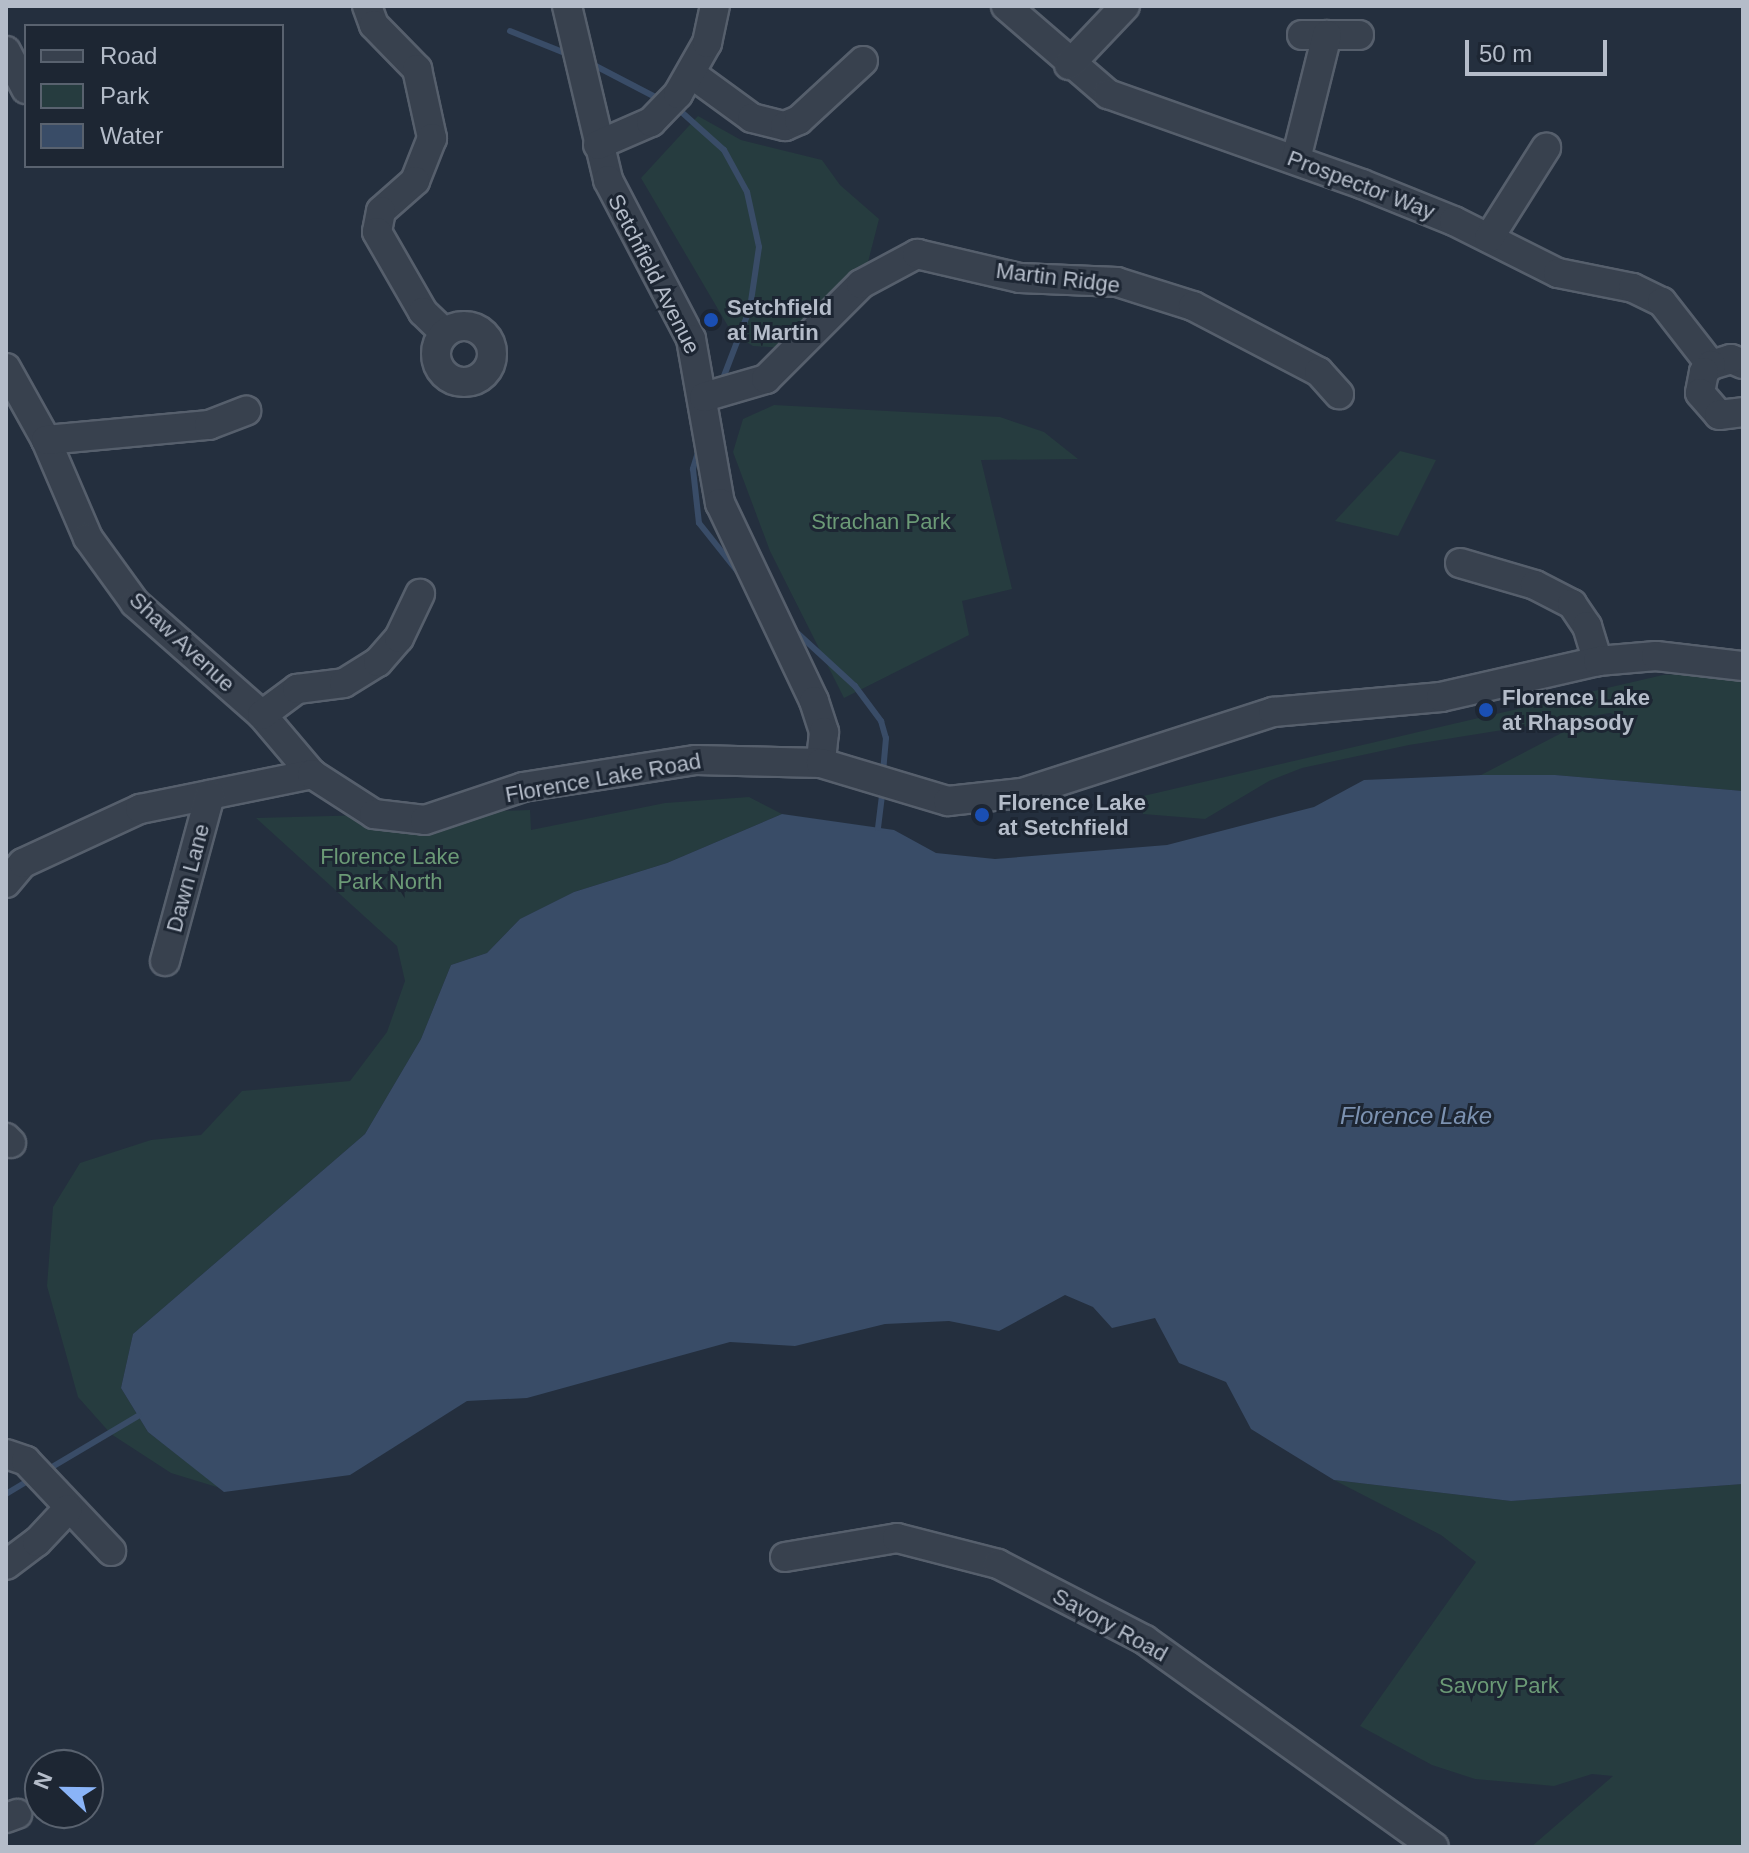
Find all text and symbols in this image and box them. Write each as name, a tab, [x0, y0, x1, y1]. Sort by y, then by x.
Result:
legend	[24, 24, 284, 168]
scale bar	[1469, 24, 1611, 74]
text: 50 m	[1479, 40, 1532, 67]
text: Road	[100, 42, 157, 69]
text: Park	[100, 82, 149, 109]
text: Water	[100, 122, 163, 149]
street label: Prospector Way	[1284, 145, 1438, 225]
street label: Setchfield Avenue	[602, 189, 706, 359]
street label: Martin Ridge	[994, 257, 1122, 299]
place label: Setchfield at Martin	[727, 294, 832, 346]
marker: Setchfield at Martin	[702, 311, 720, 329]
park label: Strachan Park	[811, 509, 951, 535]
street label: Shaw Avenue	[123, 586, 241, 698]
place label: Florence Lake at Rhapsody	[1502, 684, 1650, 736]
marker: Florence Lake at Rhapsody	[1477, 701, 1495, 719]
street label: Florence Lake Road	[503, 748, 703, 808]
place label: Florence Lake at Setchfield	[998, 789, 1146, 840]
marker: Florence Lake at Setchfield	[973, 806, 991, 824]
street label: Dawn Lane	[161, 821, 215, 935]
park label: Florence Lake Park North	[320, 843, 460, 894]
water label: Florence Lake	[1340, 1102, 1492, 1130]
street label: Savory Road	[1048, 1583, 1172, 1667]
park label: Savory Park	[1439, 1673, 1559, 1699]
north arrow	[24, 1749, 104, 1829]
text: N	[29, 1769, 58, 1793]

